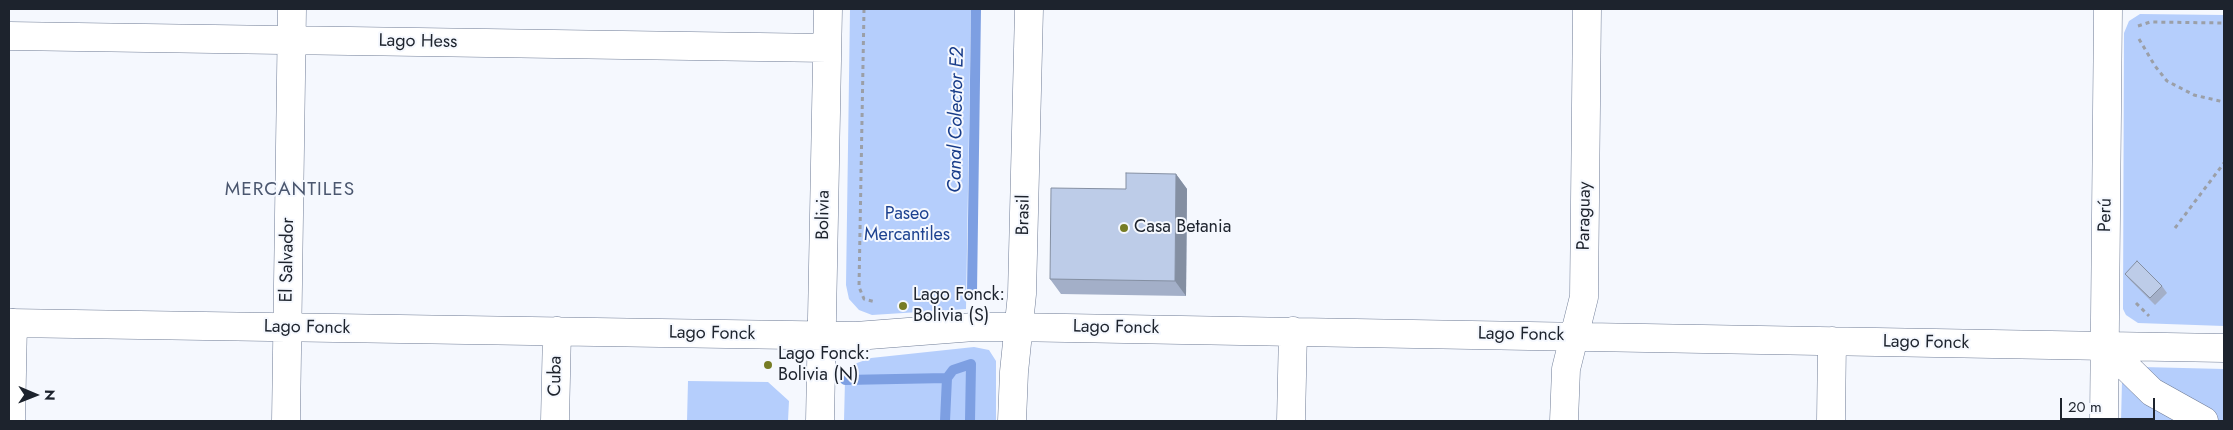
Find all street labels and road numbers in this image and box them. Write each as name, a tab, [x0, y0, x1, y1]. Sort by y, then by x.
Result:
street label: Lago Hess	[378, 31, 458, 53]
street label: Paraguay	[1574, 181, 1596, 251]
street label: Bolivia	[813, 190, 835, 240]
street label: Brasil	[1013, 194, 1035, 236]
street label: Perú	[2095, 198, 2117, 232]
street label: El Salvador	[276, 217, 300, 303]
street label: Lago Fonck	[264, 316, 350, 340]
street label: Lago Fonck	[1073, 316, 1159, 340]
street label: Lago Fonck	[669, 322, 755, 346]
street label: Lago Fonck	[1478, 323, 1564, 347]
street label: Lago Fonck	[1883, 331, 1969, 355]
street label: Cuba	[545, 355, 567, 397]

